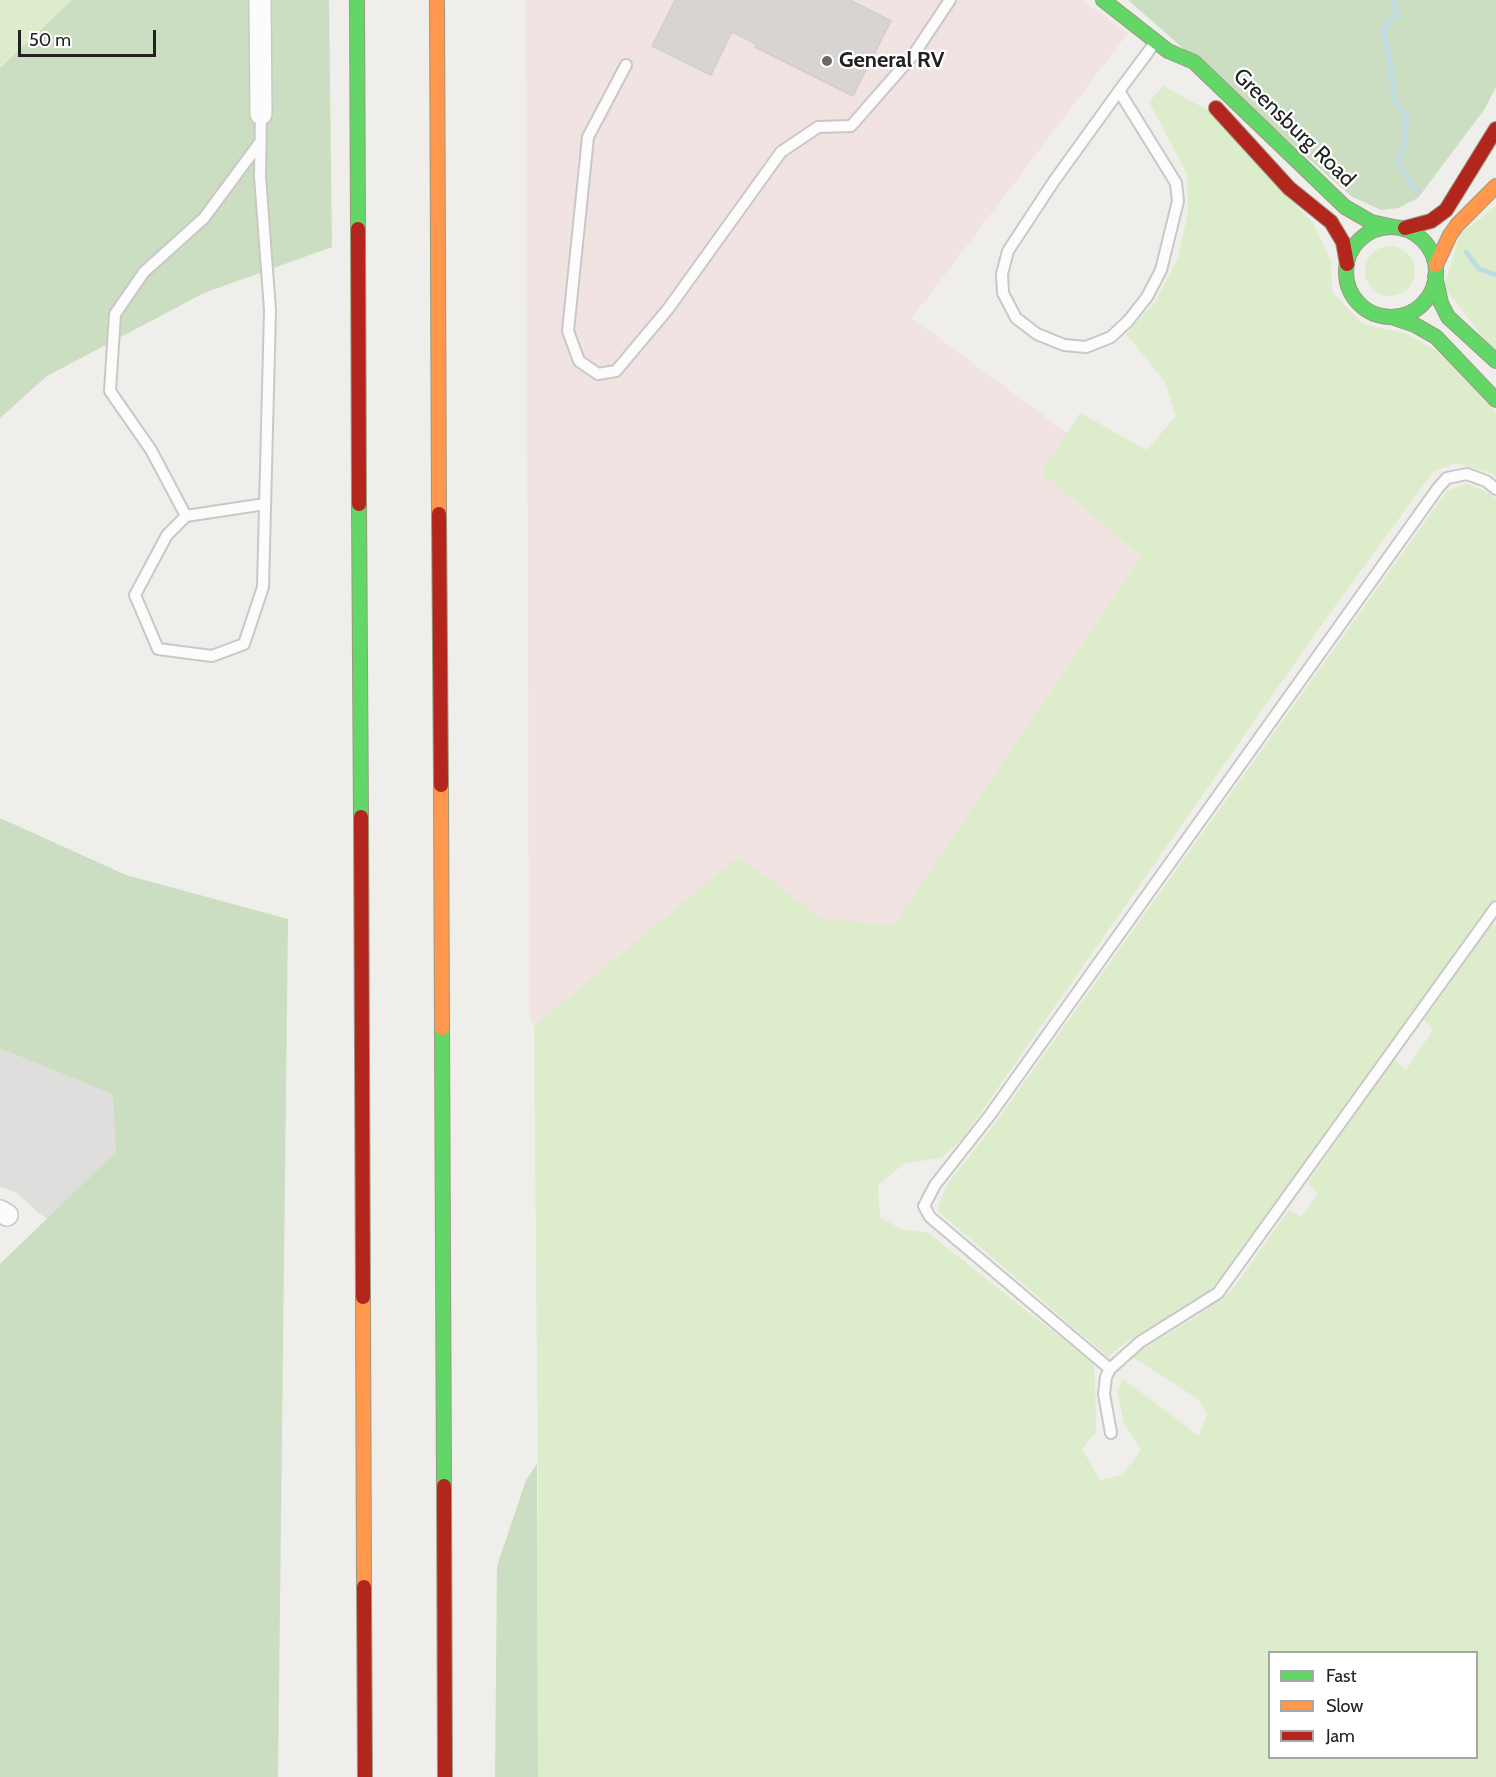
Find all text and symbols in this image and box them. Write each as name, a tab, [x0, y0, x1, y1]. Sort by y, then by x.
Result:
scale bar	[21, 18, 159, 56]
text: 50 m	[29, 29, 71, 51]
place label: General RV	[839, 48, 944, 74]
marker: General RV	[820, 54, 834, 68]
street label: Greensburg Road	[1227, 63, 1361, 193]
legend	[1268, 1651, 1478, 1759]
text: Fast	[1326, 1665, 1357, 1687]
text: Slow	[1326, 1695, 1363, 1717]
text: Jam	[1326, 1725, 1355, 1747]

